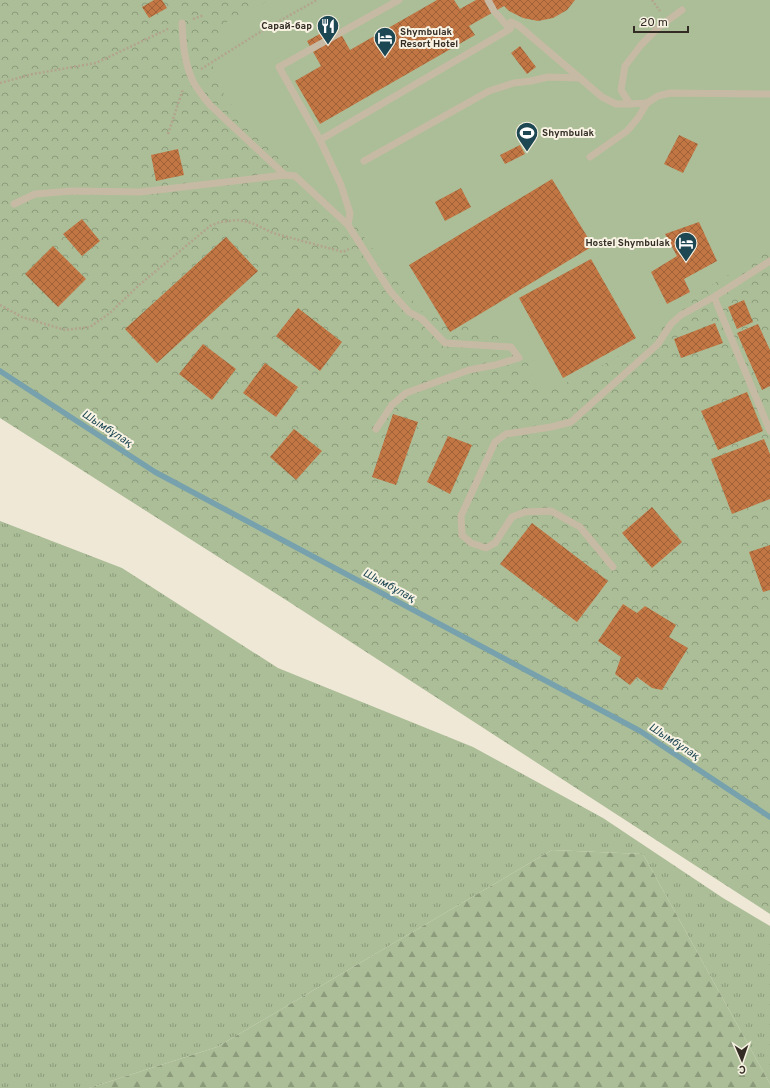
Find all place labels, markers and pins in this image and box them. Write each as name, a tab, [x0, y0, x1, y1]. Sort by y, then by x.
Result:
restaurant icon: Сарай-бар	[315, 13, 341, 46]
place label: Сарай-бар	[261, 20, 312, 33]
hotel icon: Shymbulak Resort Hotel	[372, 25, 398, 58]
place label: Shymbulak Resort Hotel	[400, 26, 458, 51]
sports icon: Shymbulak	[514, 120, 540, 153]
place label: Shymbulak	[542, 127, 595, 140]
hotel icon: Hostel Shymbulak	[673, 230, 699, 263]
place label: Hostel Shymbulak	[585, 237, 670, 250]

